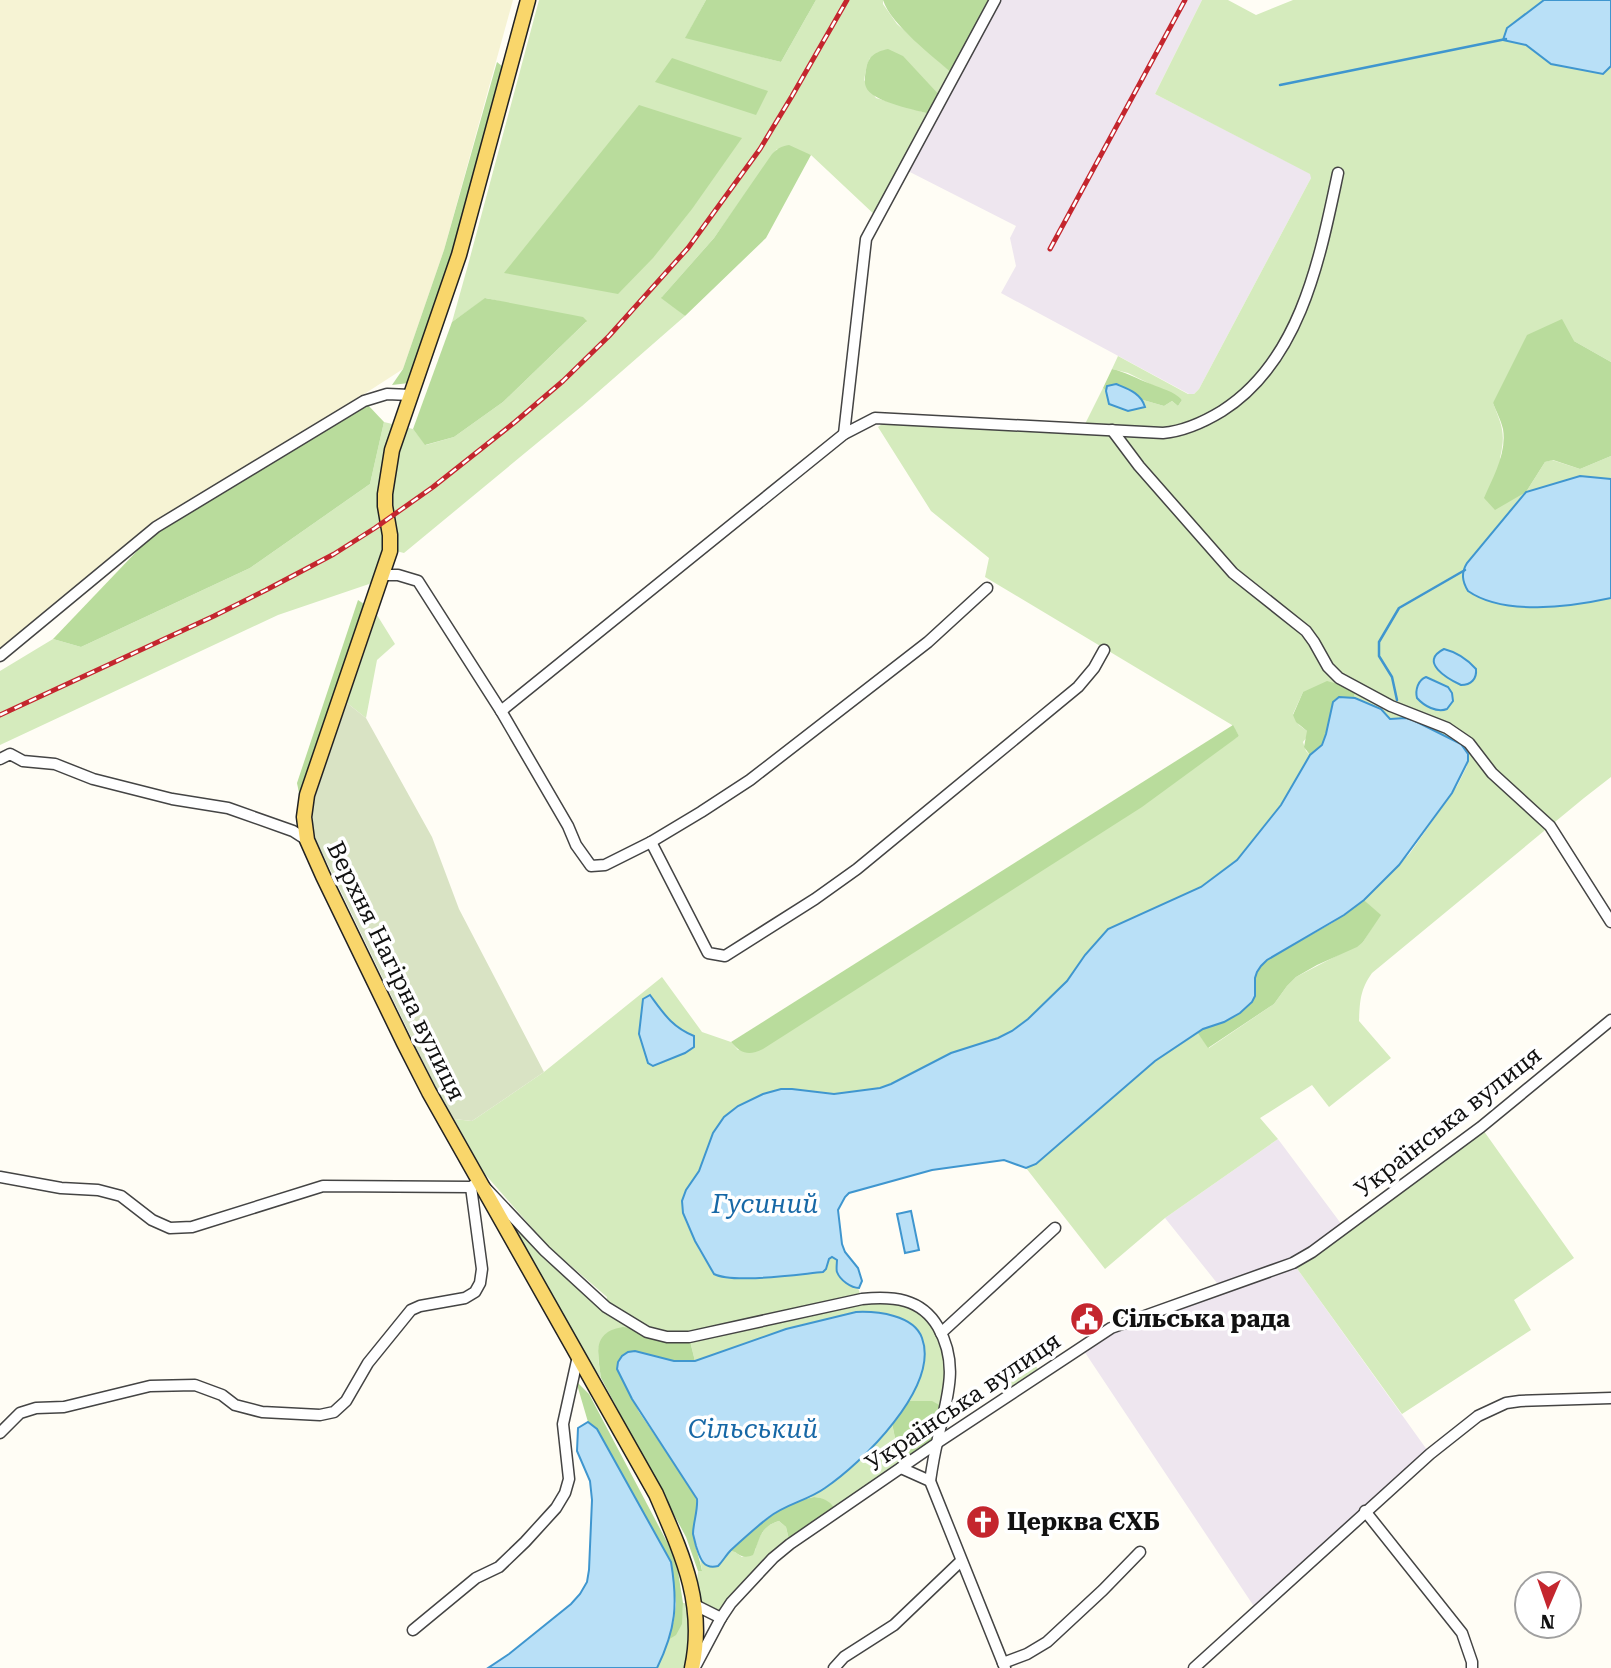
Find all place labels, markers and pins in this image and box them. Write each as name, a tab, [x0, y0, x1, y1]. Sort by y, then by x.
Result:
public building icon: Сільська рада	[1068, 1300, 1106, 1338]
place label: Сільська рада	[1112, 1305, 1290, 1333]
church icon: Церква ЄХБ	[964, 1503, 1002, 1541]
place label: Церква ЄХБ	[1007, 1508, 1160, 1536]

